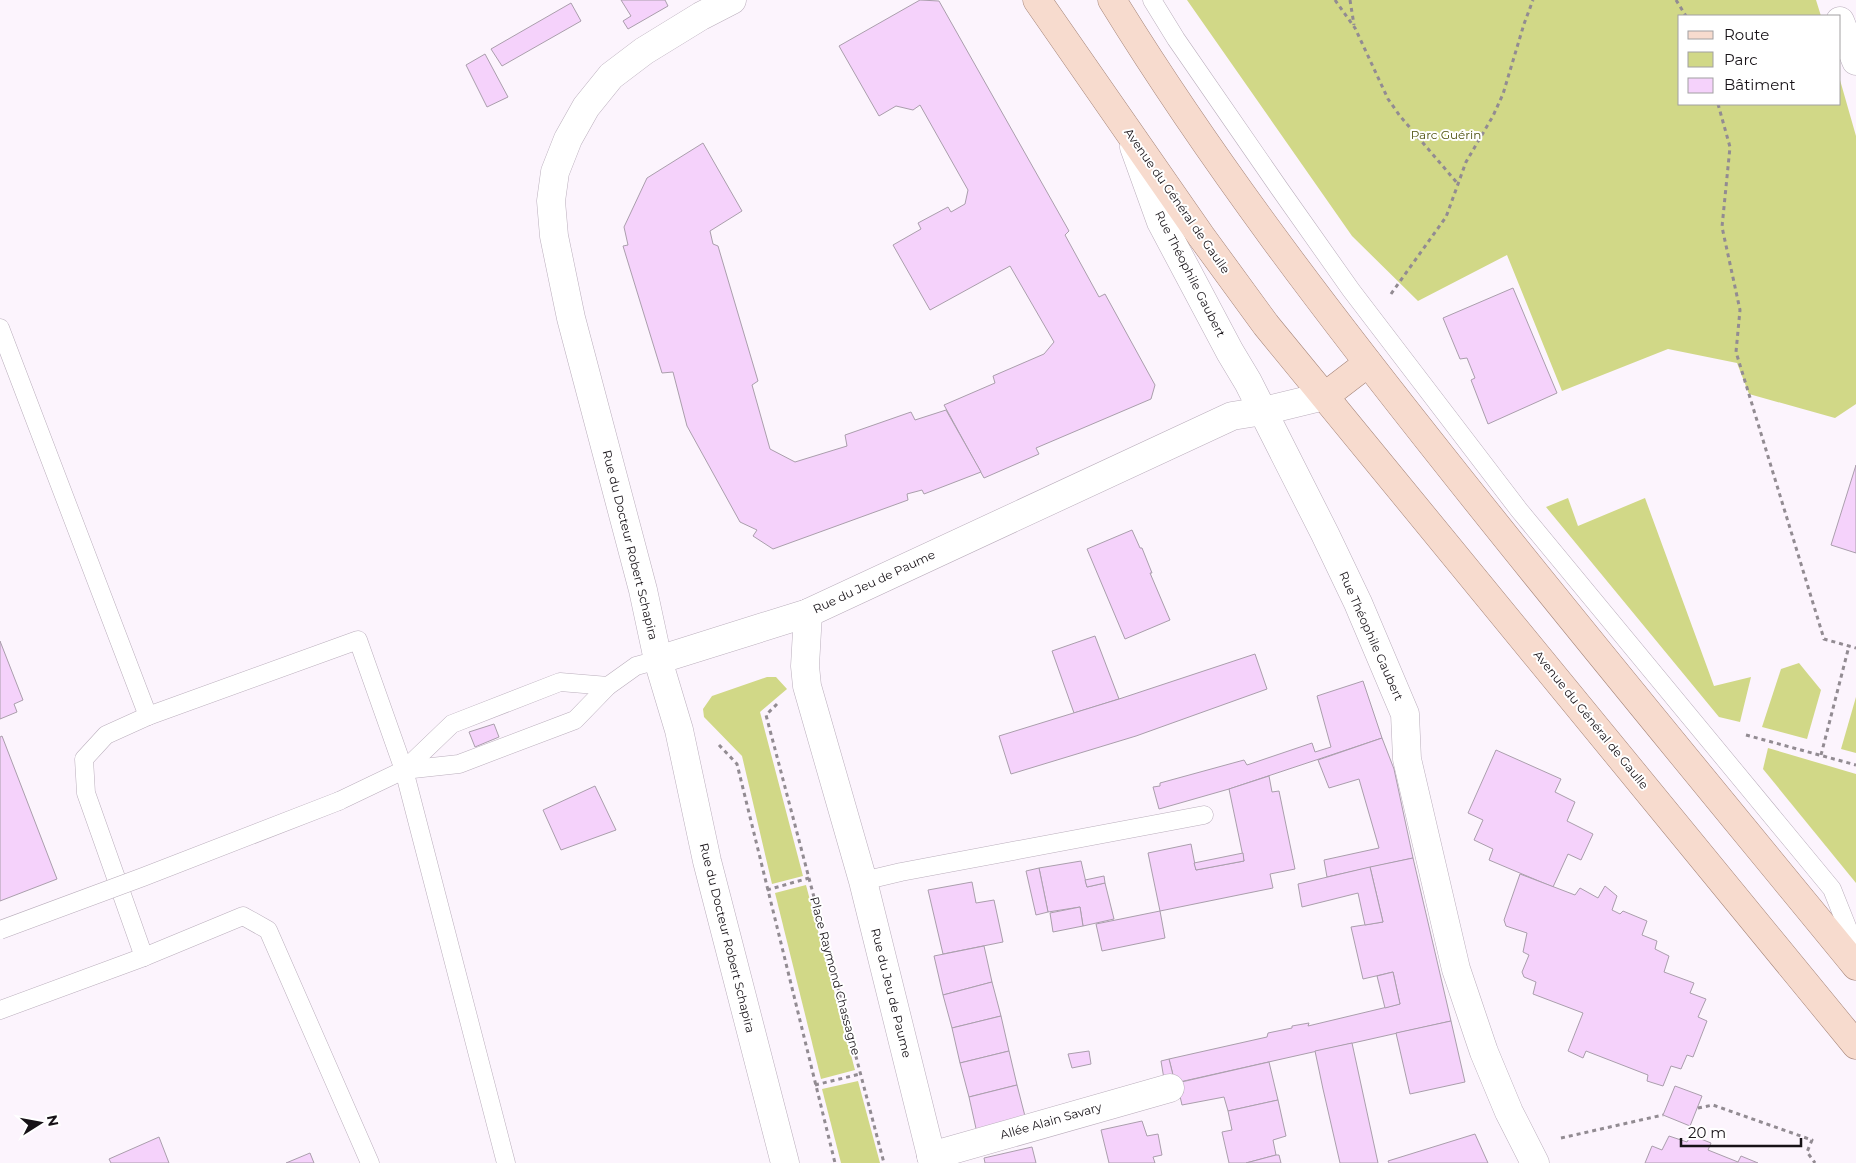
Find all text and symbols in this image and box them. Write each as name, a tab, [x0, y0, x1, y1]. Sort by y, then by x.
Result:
legend	[1678, 15, 1841, 105]
text: Route	[1724, 25, 1769, 44]
text: Parc	[1724, 50, 1758, 69]
text: Bâtiment	[1724, 75, 1796, 94]
street label: Avenue du Général de Gaulle	[1121, 125, 1233, 276]
park label: Parc Guérin	[1411, 127, 1481, 142]
street label: Rue Théophile Gaubert	[1152, 208, 1229, 340]
street label: Rue du Docteur Robert Schapira	[600, 448, 661, 641]
street label: Rue du Jeu de Paume	[810, 547, 937, 616]
street label: Rue Théophile Gaubert	[1336, 569, 1407, 703]
street label: Avenue du Général de Gaulle	[1531, 647, 1652, 792]
street label: Rue du Docteur Robert Schapira	[697, 841, 758, 1034]
street label: Place Raymond Chassagne	[807, 895, 864, 1057]
street label: Rue du Jeu de Paume	[868, 927, 915, 1059]
north arrow	[15, 1098, 65, 1148]
street label: Allée Alain Savary	[998, 1099, 1104, 1142]
text: N	[43, 1113, 63, 1128]
scale bar	[1681, 1116, 1801, 1148]
text: 20 m	[1688, 1123, 1726, 1142]

